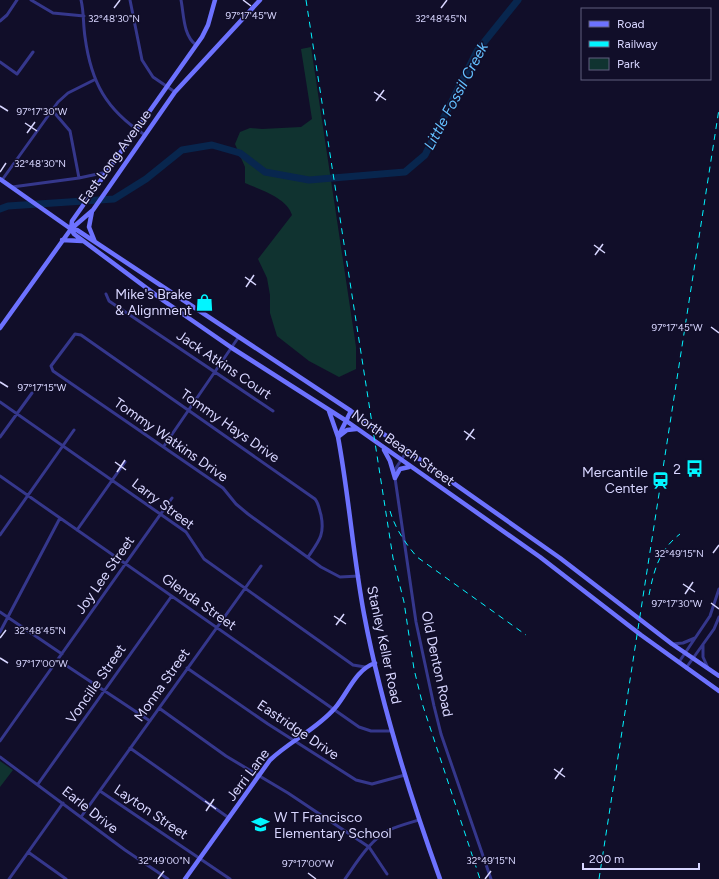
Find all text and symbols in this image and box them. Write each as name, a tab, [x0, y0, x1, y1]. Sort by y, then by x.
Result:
legend	[581, 8, 711, 80]
text: 97°17'45"W	[226, 9, 277, 22]
text: 32°48'30"N	[88, 12, 140, 25]
text: 32°48'45"N	[415, 12, 467, 25]
text: Road	[617, 17, 645, 31]
text: Railway	[617, 37, 658, 51]
water label: Little Fossil Creek	[420, 39, 492, 153]
text: Park	[617, 57, 640, 71]
text: 97°17'30"W	[17, 105, 68, 118]
street label: East Long Avenue	[75, 106, 155, 208]
text: 32°48'30"N	[14, 157, 66, 170]
place label: Mike's Brake & Alignment	[115, 286, 192, 319]
shop icon: Mike's Brake & Alignment	[195, 292, 215, 312]
text: 97°17'45"W	[652, 321, 703, 334]
street label: Jack Atkins Court	[173, 327, 275, 403]
text: 97°17'15"W	[18, 381, 67, 394]
street label: Tommy Hays Drive	[177, 386, 283, 467]
street label: Tommy Watkins Drive	[111, 394, 231, 486]
street label: North Beach Street	[348, 406, 458, 490]
bus stop icon: 2	[684, 459, 704, 479]
place label: 2	[673, 461, 681, 478]
place label: Mercantile Center	[582, 464, 648, 497]
station icon: Mercantile Center	[651, 470, 671, 490]
street label: Larry Street	[128, 475, 198, 533]
street label: Joy Lee Street	[72, 533, 138, 617]
text: 32°49'15"N	[654, 547, 704, 560]
street label: Glenda Street	[158, 570, 240, 634]
street label: Stanley Keller Road	[363, 584, 405, 706]
text: 97°17'30"W	[652, 597, 703, 610]
street label: Old Denton Road	[418, 610, 456, 718]
text: 32°48'45"N	[14, 624, 66, 637]
street label: Voncille Street	[63, 641, 129, 727]
street label: Monna Street	[131, 645, 193, 725]
text: 97°17'00"W	[16, 657, 68, 670]
street label: Eastridge Drive	[254, 696, 342, 764]
street label: Jerri Lane	[223, 745, 273, 804]
street label: Layton Street	[111, 781, 191, 843]
street label: Earle Drive	[58, 783, 122, 837]
place label: W T Francisco Elementary School	[274, 809, 392, 842]
school or university icon: W T Francisco Elementary School	[251, 815, 271, 835]
scale bar	[583, 845, 699, 871]
text: 200 m	[589, 852, 624, 866]
text: 32°49'00"N	[138, 854, 190, 867]
text: 32°49'15"N	[466, 854, 516, 867]
text: 97°17'00"W	[282, 857, 334, 870]

